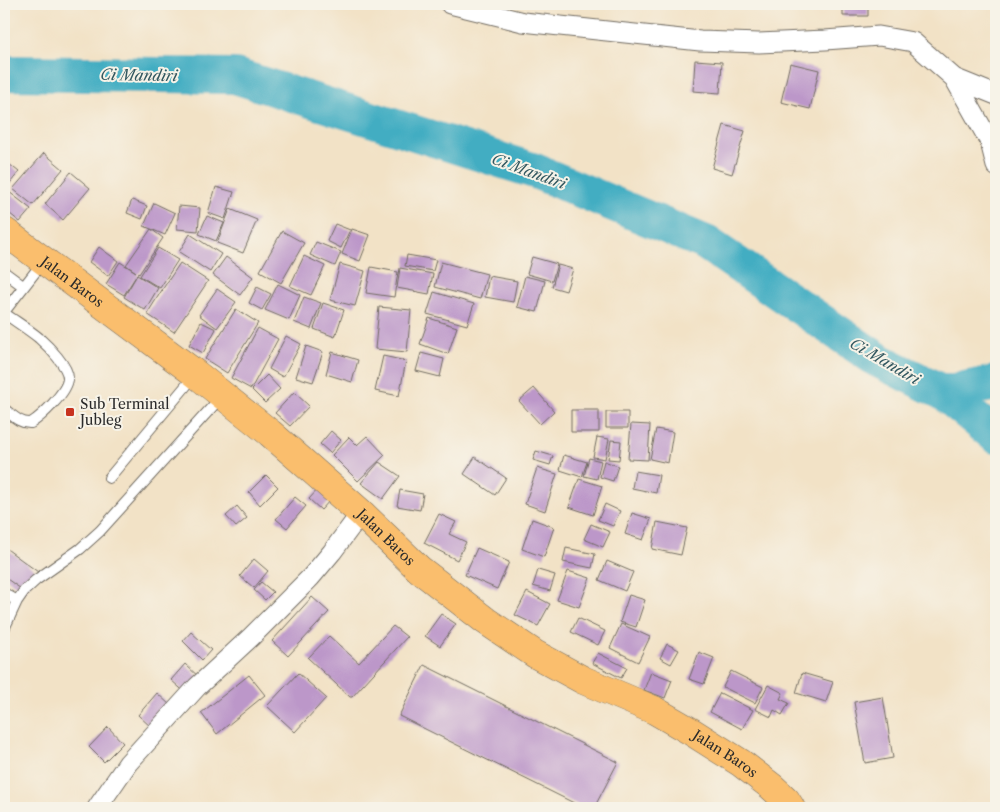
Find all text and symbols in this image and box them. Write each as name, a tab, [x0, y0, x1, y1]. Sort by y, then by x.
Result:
water label: Ci Mandiri	[100, 65, 179, 85]
water label: Ci Mandiri	[489, 149, 570, 194]
street label: Jalan Baros	[36, 251, 107, 311]
water label: Ci Mandiri	[847, 333, 924, 389]
place label: Sub Terminal Jubleg	[78, 395, 169, 429]
marker: Sub Terminal Jubleg	[64, 406, 76, 418]
street label: Jalan Baros	[352, 504, 419, 569]
street label: Jalan Baros	[688, 725, 761, 782]

